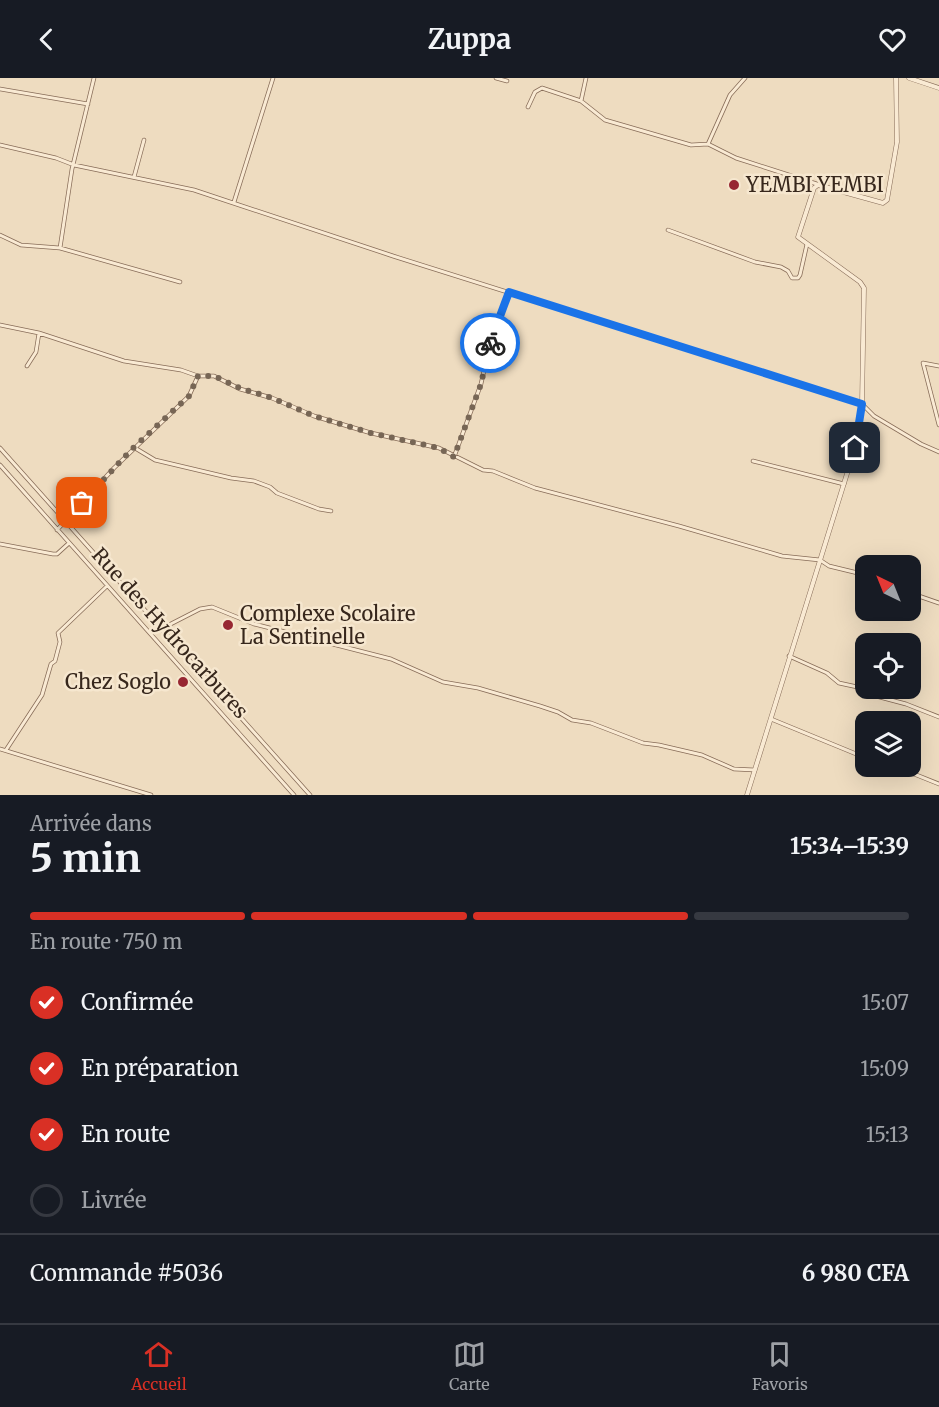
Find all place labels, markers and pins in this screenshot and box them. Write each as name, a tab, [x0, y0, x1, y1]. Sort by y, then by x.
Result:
place label: YEMBI YEMBI	[745, 172, 884, 197]
marker: YEMBI YEMBI	[727, 178, 741, 192]
pin	[829, 422, 880, 473]
pin	[56, 477, 107, 528]
place label: Complexe Scolaire La Sentinelle	[240, 601, 415, 649]
marker: Complexe Scolaire La Sentinelle	[221, 618, 235, 632]
place label: Chez Soglo	[65, 669, 171, 694]
marker: Chez Soglo	[176, 675, 190, 689]

